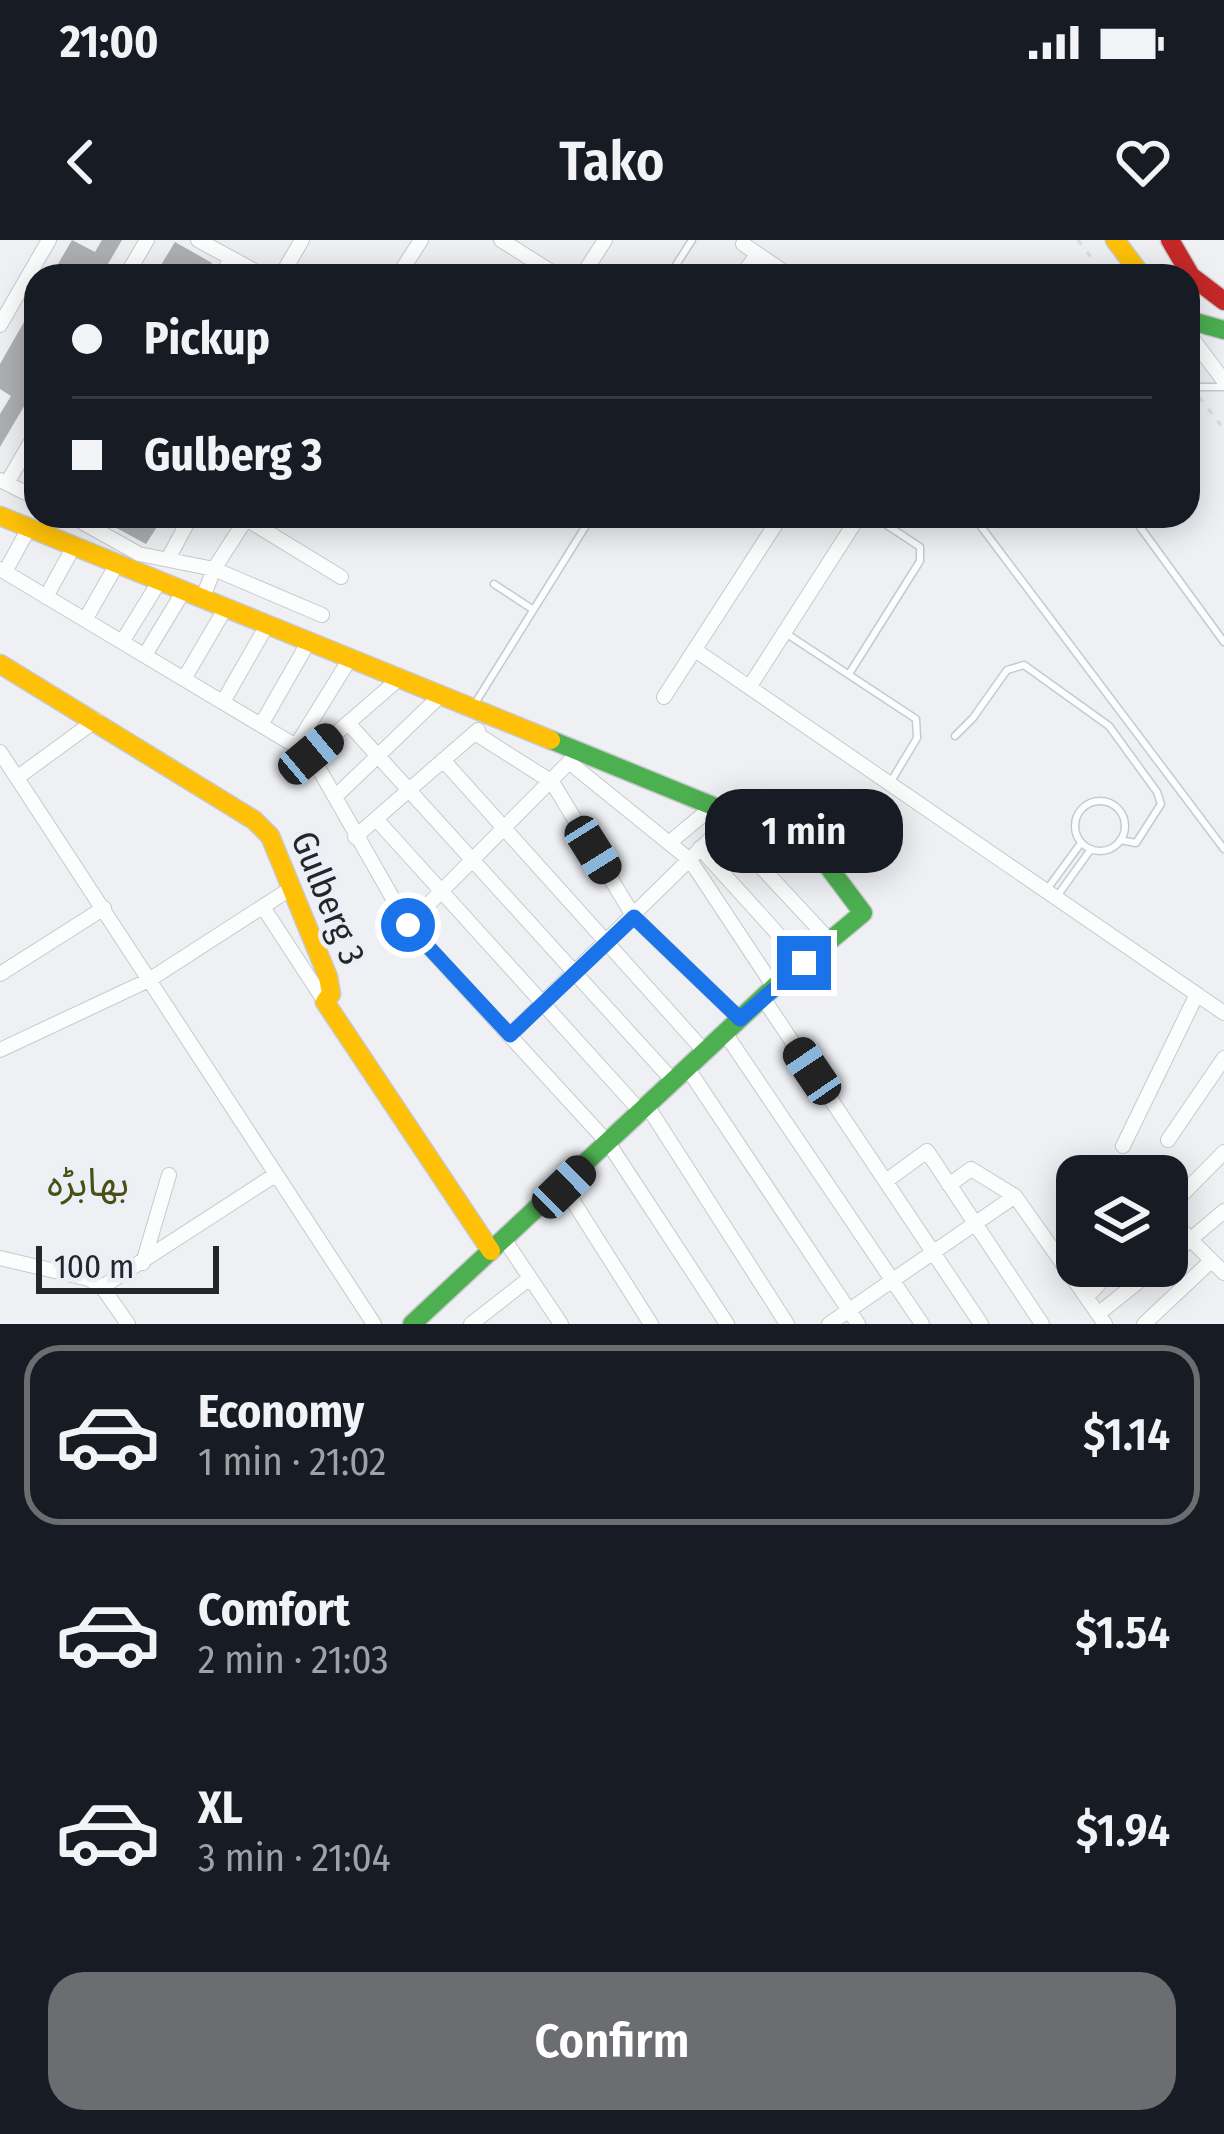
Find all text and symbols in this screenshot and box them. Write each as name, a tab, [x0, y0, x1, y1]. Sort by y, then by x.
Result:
text: 21:00	[60, 15, 159, 69]
icon: back	[48, 129, 114, 195]
icon: heart	[1110, 129, 1176, 195]
text: Tako	[559, 130, 665, 194]
text: Pickup	[144, 312, 270, 366]
text: Gulberg 3	[144, 428, 322, 482]
car	[272, 717, 350, 791]
callout: 1 min	[705, 789, 903, 873]
text: 1 min	[762, 808, 846, 854]
car	[559, 810, 627, 890]
street label: Gulberg 3	[281, 825, 375, 971]
route start	[381, 898, 435, 952]
route end	[777, 936, 831, 990]
car	[777, 1031, 847, 1111]
car	[526, 1149, 602, 1225]
map controls	[1056, 1155, 1188, 1287]
button: layers	[1056, 1155, 1188, 1287]
district label: بھابڑہ	[47, 1160, 129, 1206]
scale bar	[36, 1240, 219, 1293]
text: 100 m	[54, 1247, 134, 1287]
icon: car	[54, 1381, 162, 1489]
text: Economy	[198, 1385, 364, 1439]
text: $1.14	[1083, 1408, 1170, 1462]
text: 1 min · 21:02	[198, 1439, 386, 1485]
icon: car	[54, 1579, 162, 1687]
text: Comfort	[198, 1583, 350, 1637]
text: $1.54	[1075, 1606, 1170, 1660]
text: 2 min · 21:03	[198, 1637, 389, 1683]
icon: car	[54, 1777, 162, 1885]
text: XL	[198, 1781, 243, 1835]
text: $1.94	[1076, 1804, 1170, 1858]
text: 3 min · 21:04	[198, 1835, 391, 1881]
button: Confirm	[48, 1972, 1176, 2110]

